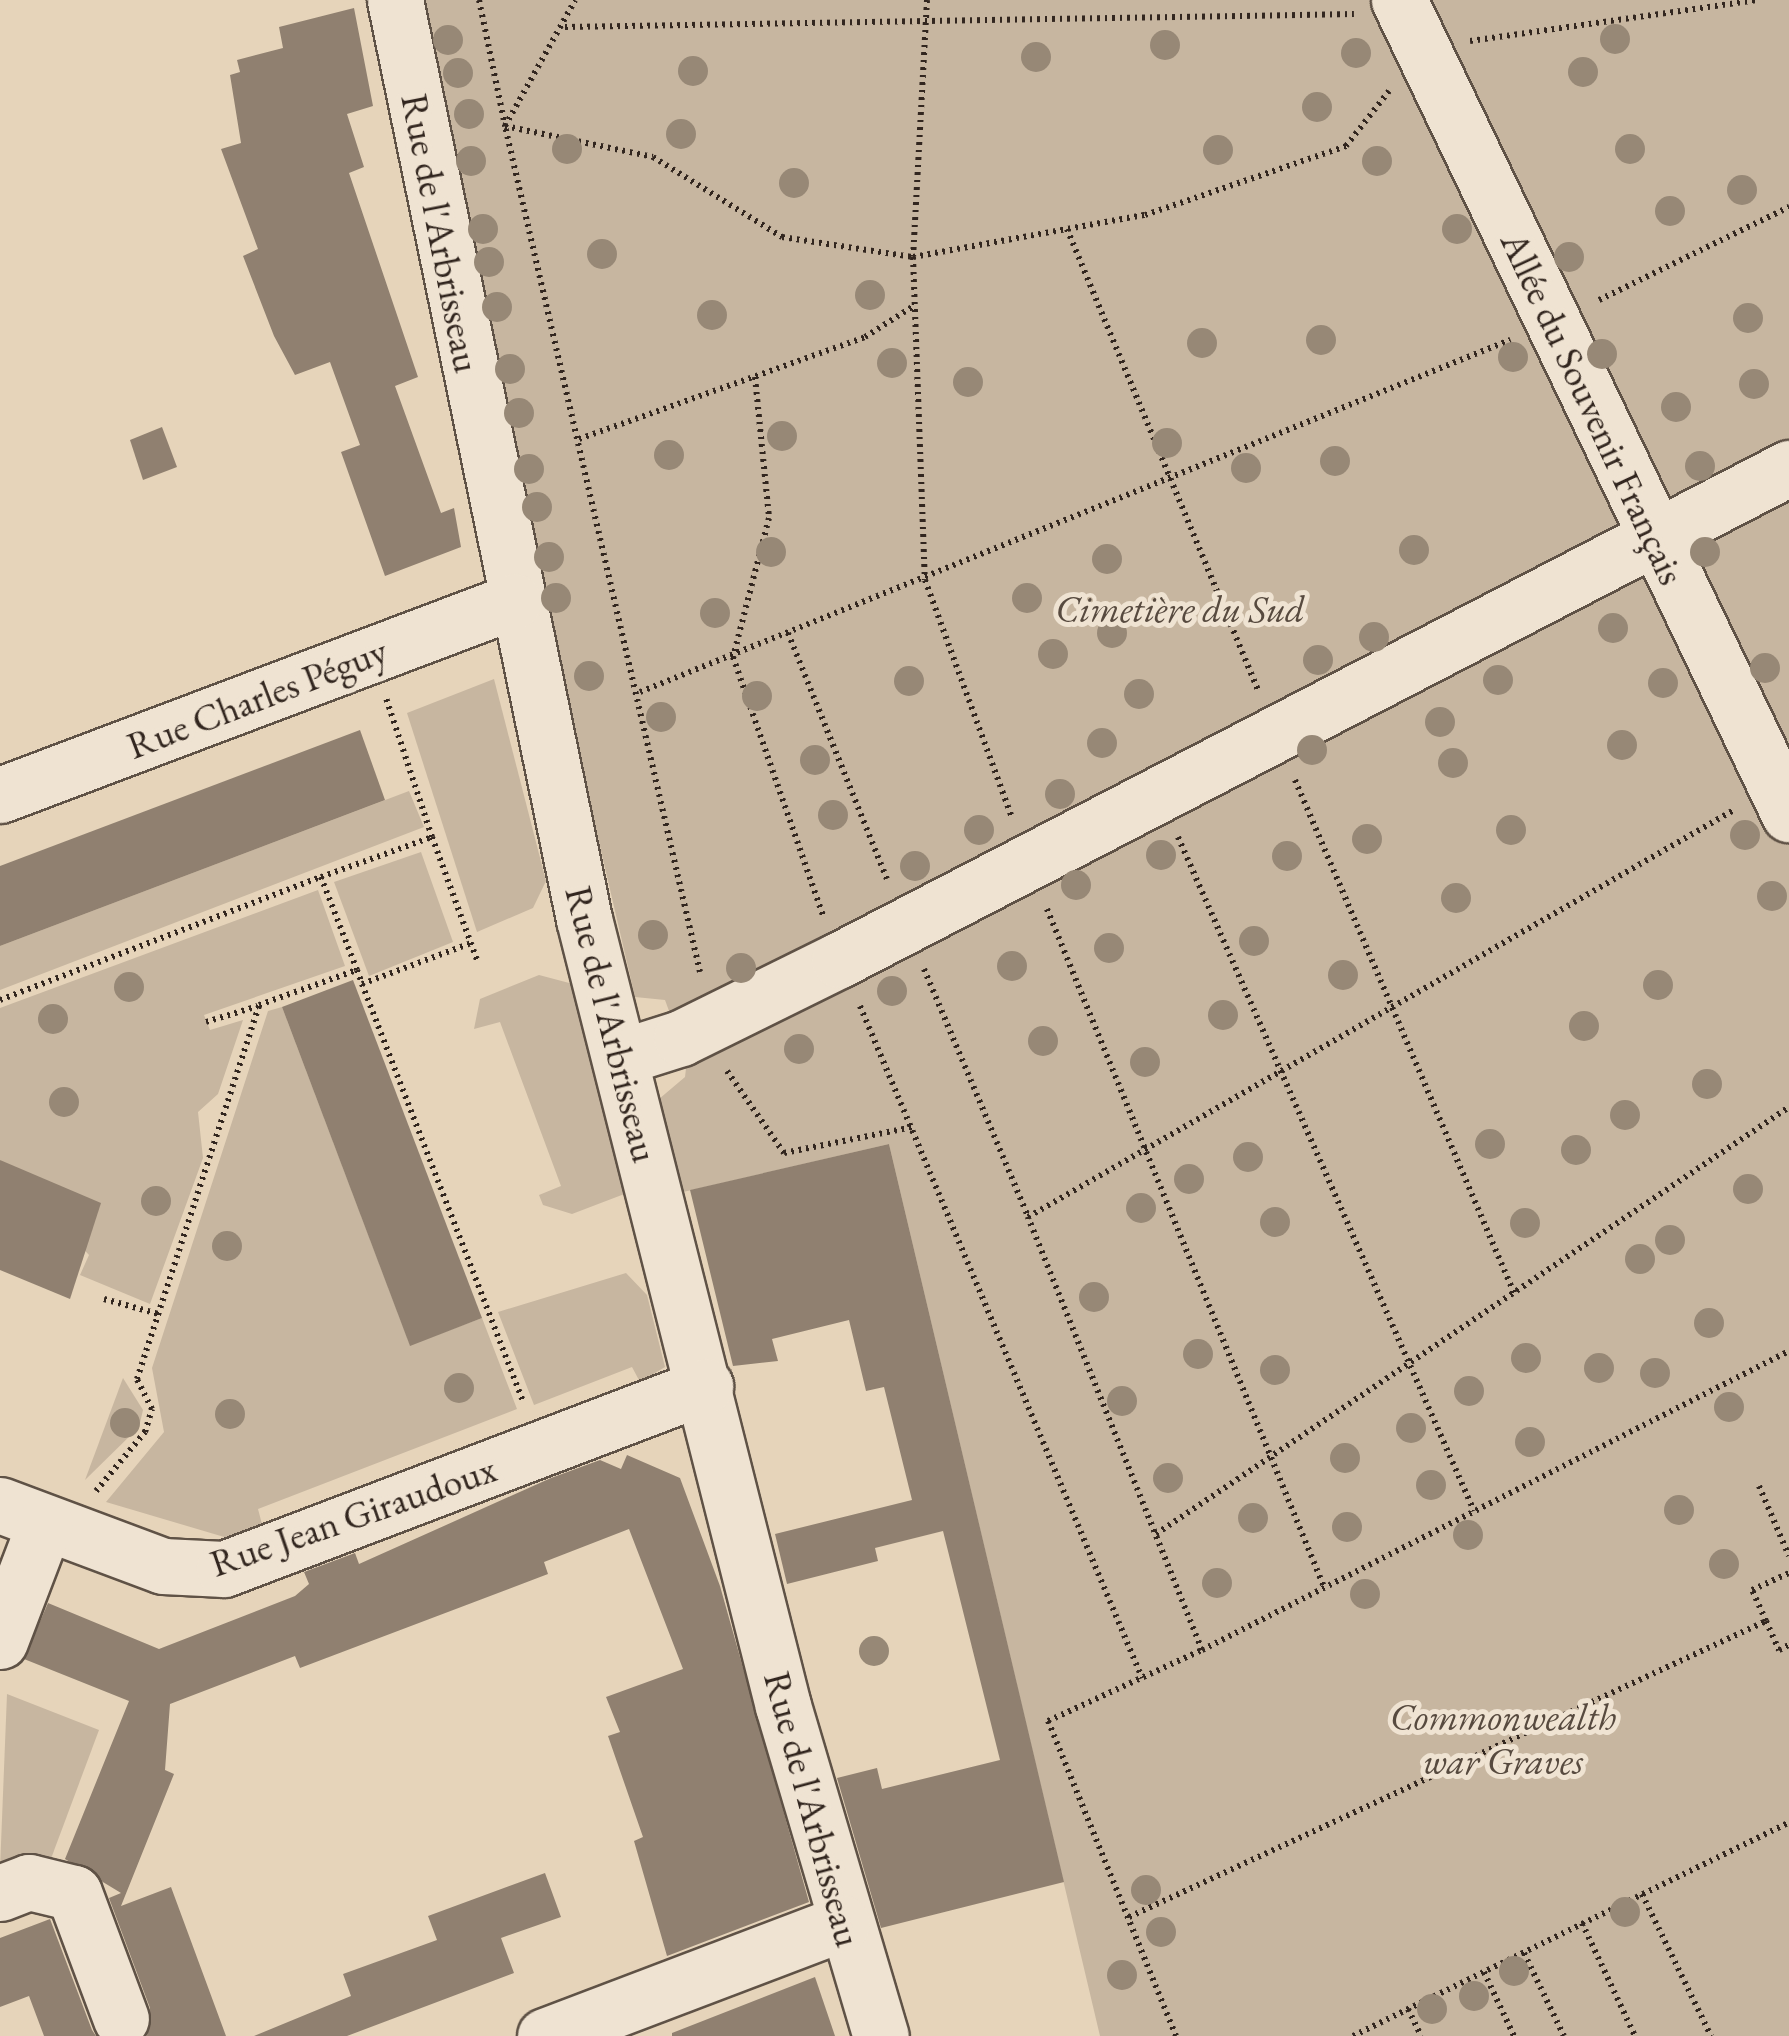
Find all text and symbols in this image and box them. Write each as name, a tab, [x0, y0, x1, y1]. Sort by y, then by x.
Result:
street label: Rue de l'Arbrisseau	[392, 90, 490, 376]
street label: Allée du Souvenir Français	[1491, 224, 1695, 592]
park label: Cimetière du Sud	[1055, 586, 1305, 632]
street label: Rue Charles Péguy	[121, 627, 393, 769]
street label: Rue de l'Arbrisseau	[556, 881, 668, 1167]
street label: Rue Jean Giraudoux	[204, 1446, 502, 1586]
street label: Rue de l'Arbrisseau	[754, 1666, 872, 1952]
park label: Commonwealth war Graves	[1390, 1694, 1616, 1784]

